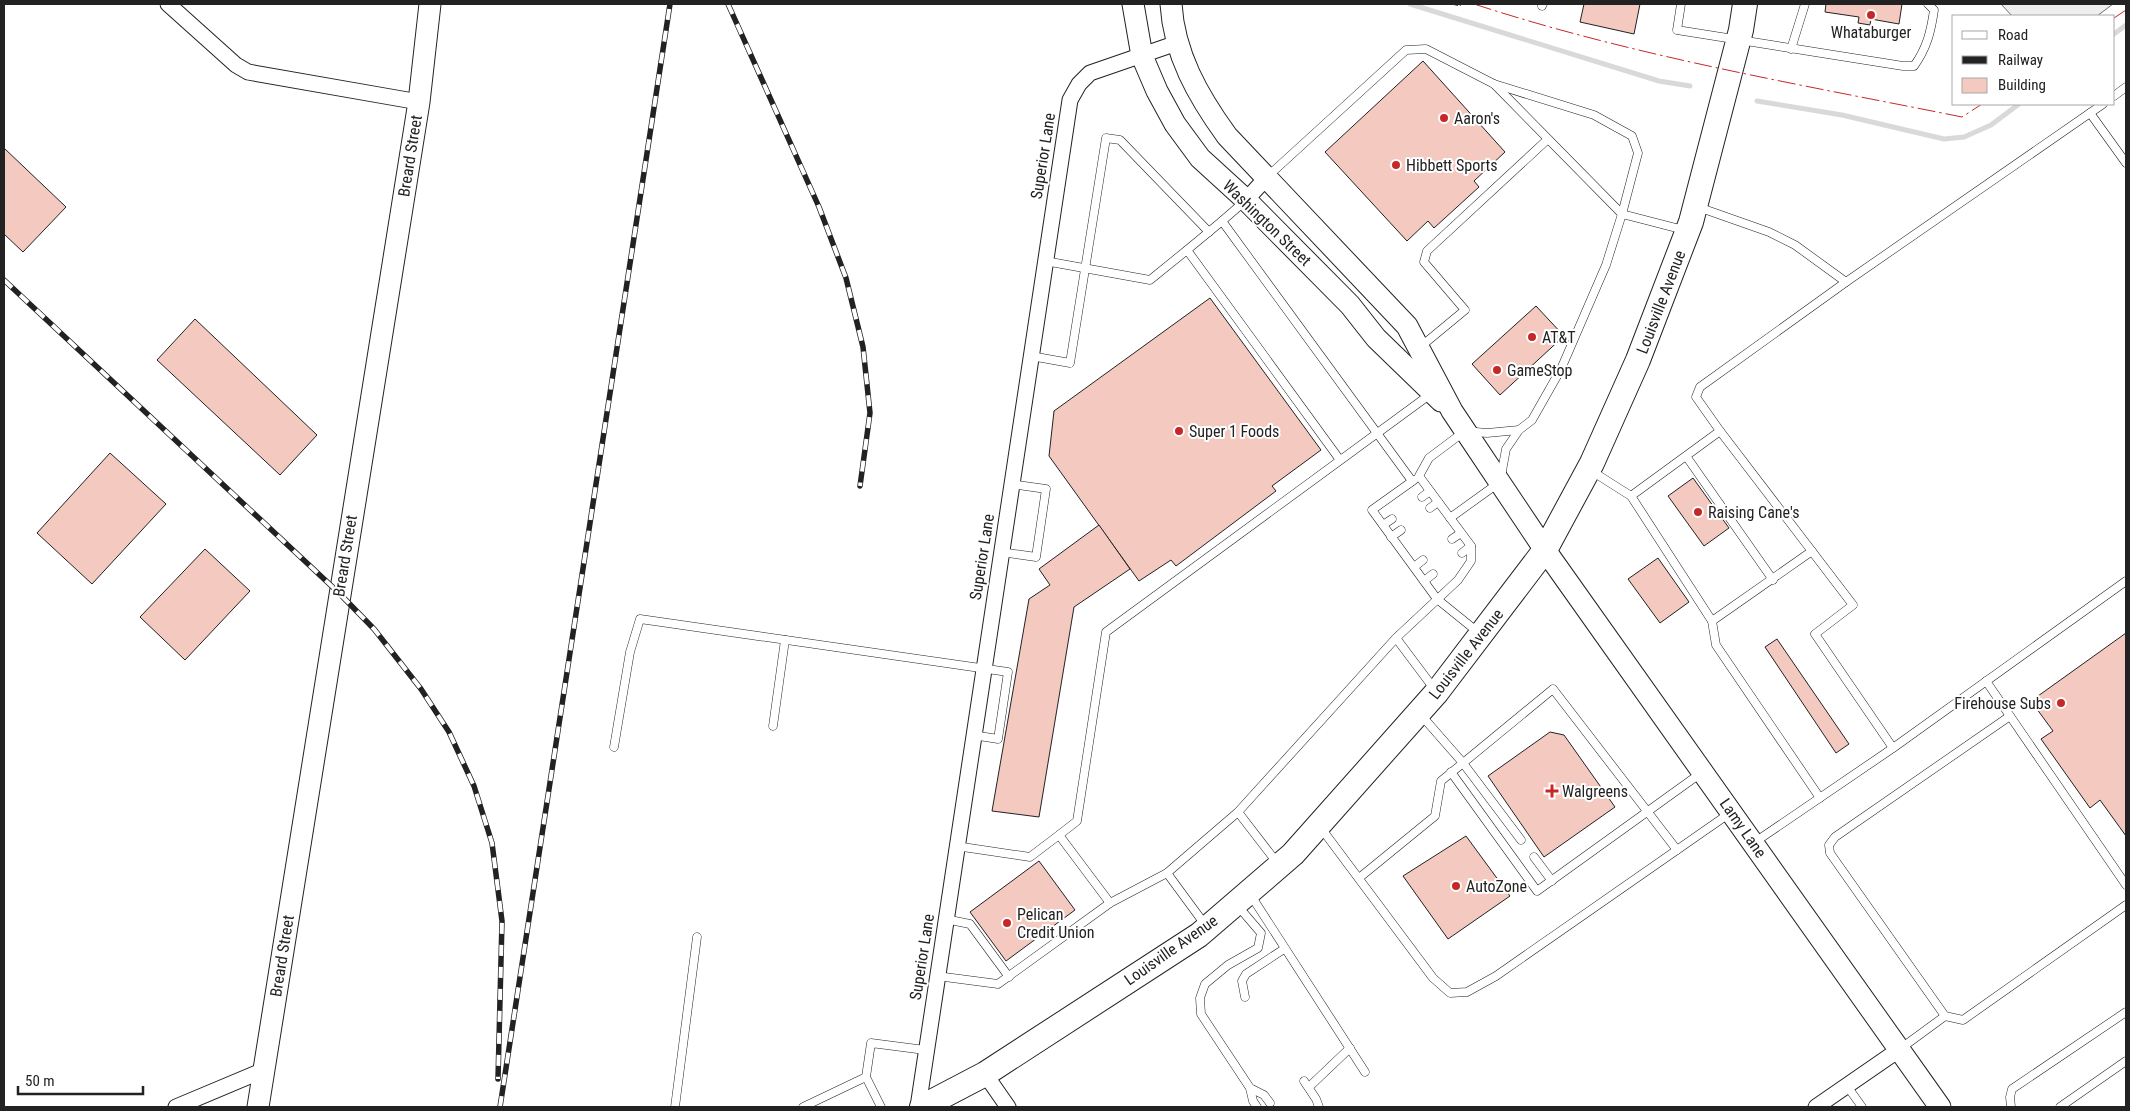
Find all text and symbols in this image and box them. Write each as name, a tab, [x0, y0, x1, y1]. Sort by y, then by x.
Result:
marker: Whataburger	[1865, 9, 1877, 21]
legend	[1952, 15, 2115, 105]
place label: Whataburger	[1831, 23, 1911, 42]
text: Road	[1998, 26, 2028, 44]
text: Railway	[1998, 51, 2043, 69]
text: Building	[1998, 76, 2046, 94]
place label: Aaron's	[1454, 109, 1500, 128]
street label: Superior Lane	[1027, 112, 1059, 200]
marker: Aaron's	[1438, 112, 1450, 124]
street label: Breard Street	[394, 114, 426, 198]
place label: Hibbett Sports	[1406, 156, 1498, 175]
marker: Hibbett Sports	[1390, 159, 1402, 171]
street label: Washington Street	[1219, 176, 1315, 270]
street label: Louisville Avenue	[1633, 248, 1689, 356]
place label: AT&T	[1542, 328, 1576, 347]
marker: AT&T	[1526, 331, 1538, 343]
place label: GameStop	[1507, 361, 1573, 380]
marker: GameStop	[1491, 364, 1503, 376]
place label: Super 1 Foods	[1189, 422, 1279, 441]
marker: Super 1 Foods	[1173, 425, 1185, 437]
place label: Raising Cane's	[1708, 503, 1799, 522]
marker: Raising Cane's	[1692, 506, 1704, 518]
street label: Superior Lane	[966, 513, 998, 601]
street label: Breard Street	[329, 514, 361, 598]
street label: Louisville Avenue	[1425, 605, 1507, 703]
place label: Firehouse Subs	[1954, 694, 2051, 713]
marker: Firehouse Subs	[2055, 697, 2067, 709]
place label: Walgreens	[1562, 782, 1628, 801]
marker: Walgreens	[1546, 785, 1558, 797]
street label: Lamy Lane	[1716, 795, 1770, 861]
place label: AutoZone	[1466, 877, 1527, 896]
marker: AutoZone	[1450, 880, 1462, 892]
place label: Pelican Credit Union	[1017, 905, 1095, 942]
street label: Louisville Avenue	[1121, 911, 1221, 989]
street label: Superior Lane	[906, 913, 938, 1001]
street label: Breard Street	[266, 914, 298, 998]
marker: Pelican Credit Union	[1001, 917, 1013, 929]
scale bar	[18, 1064, 142, 1096]
text: 50 m	[25, 1072, 55, 1090]

